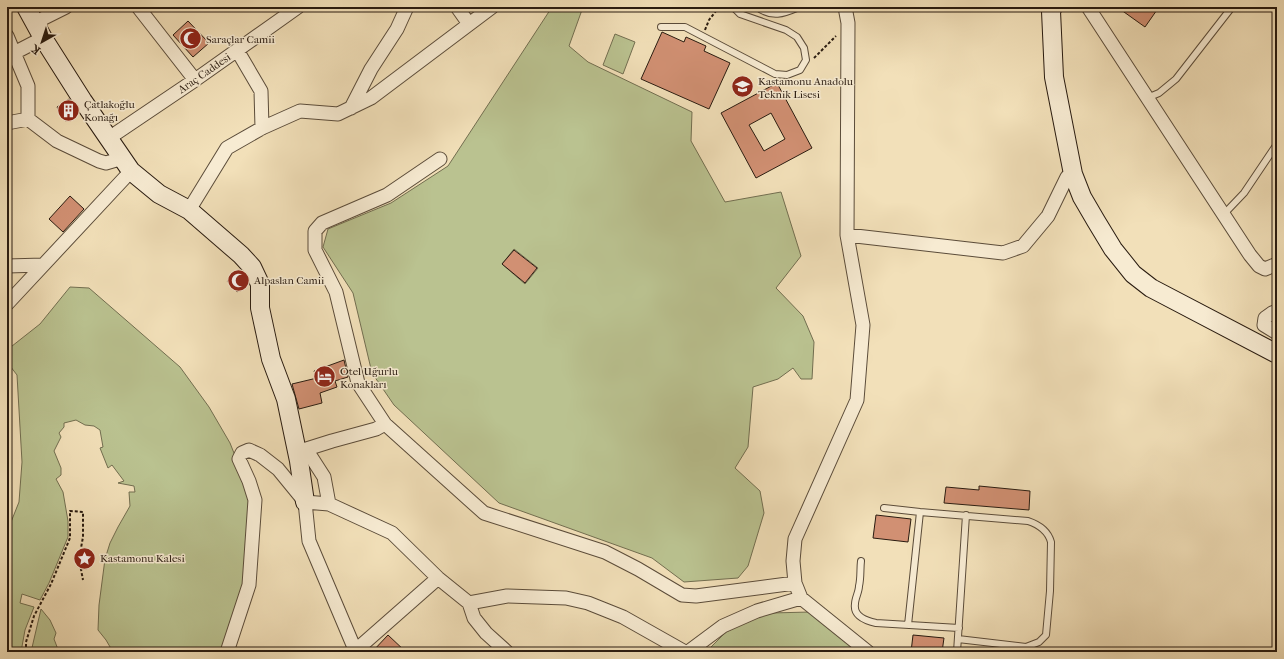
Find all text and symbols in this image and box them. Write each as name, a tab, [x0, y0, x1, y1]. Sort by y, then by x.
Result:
north arrow	[22, 22, 62, 62]
mosque icon: Saraçlar Camii	[178, 26, 204, 52]
place label: Saraçlar Camii	[206, 33, 275, 46]
text: K	[28, 41, 43, 57]
street label: Araç Caddesi	[175, 50, 234, 97]
school or university icon: Kastamonu Anadolu Teknik Lisesi	[729, 74, 755, 100]
place label: Kastamonu Anadolu Teknik Lisesi	[758, 75, 854, 101]
building icon: Çatlakoğlu Konağı	[55, 97, 81, 123]
place label: Çatlakoğlu Konağı	[84, 98, 135, 124]
mosque icon: Alpaslan Camii	[226, 267, 252, 293]
place label: Alpaslan Camii	[253, 274, 325, 287]
hotel icon: Otel Uğurlu Konakları	[312, 364, 338, 390]
place label: Otel Uğurlu Konakları	[340, 365, 399, 391]
place icon: Kastamonu Kalesi	[72, 545, 98, 571]
place label: Kastamonu Kalesi	[100, 552, 185, 565]

